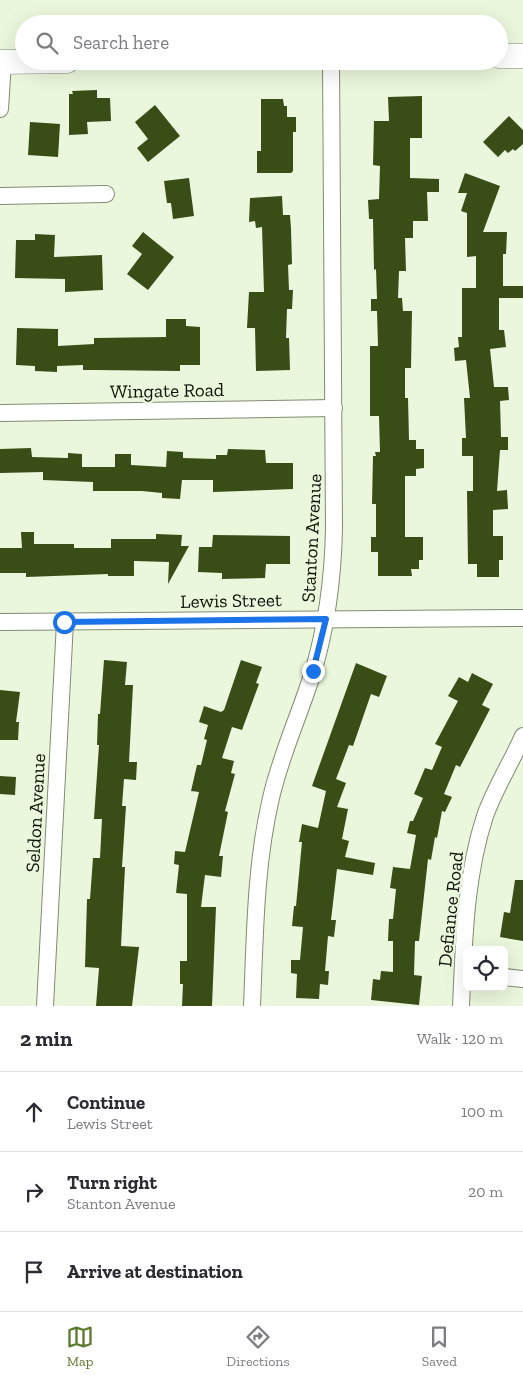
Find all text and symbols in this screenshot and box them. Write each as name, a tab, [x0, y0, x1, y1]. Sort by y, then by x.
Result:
search box	[15, 15, 508, 70]
icon: search	[33, 29, 61, 57]
text: Search here	[73, 31, 169, 54]
street label: Wingate Road	[110, 378, 225, 403]
street label: Stanton Avenue	[297, 473, 326, 603]
street label: Lewis Street	[180, 588, 282, 613]
route start	[53, 611, 76, 634]
route end	[302, 660, 325, 683]
street label: Seldon Avenue	[21, 753, 50, 873]
street label: Defiance Road	[433, 850, 468, 968]
map controls	[463, 946, 508, 991]
button: locate	[463, 946, 508, 991]
text: 2 min	[20, 1026, 72, 1051]
text: Walk · 120 m	[417, 1029, 503, 1048]
text: Continue	[67, 1091, 145, 1114]
icon: ahead	[20, 1098, 48, 1126]
text: 100 m	[461, 1102, 503, 1121]
text: Lewis Street	[67, 1114, 153, 1133]
text: Turn right	[67, 1171, 157, 1194]
icon: right	[20, 1178, 48, 1206]
text: 20 m	[468, 1182, 503, 1201]
text: Stanton Avenue	[67, 1194, 176, 1213]
icon: arrive	[20, 1258, 48, 1286]
text: Arrive at destination	[67, 1260, 243, 1283]
tab: Map	[66, 1323, 94, 1370]
tab: Directions	[226, 1323, 290, 1370]
tab: Saved	[422, 1323, 457, 1370]

